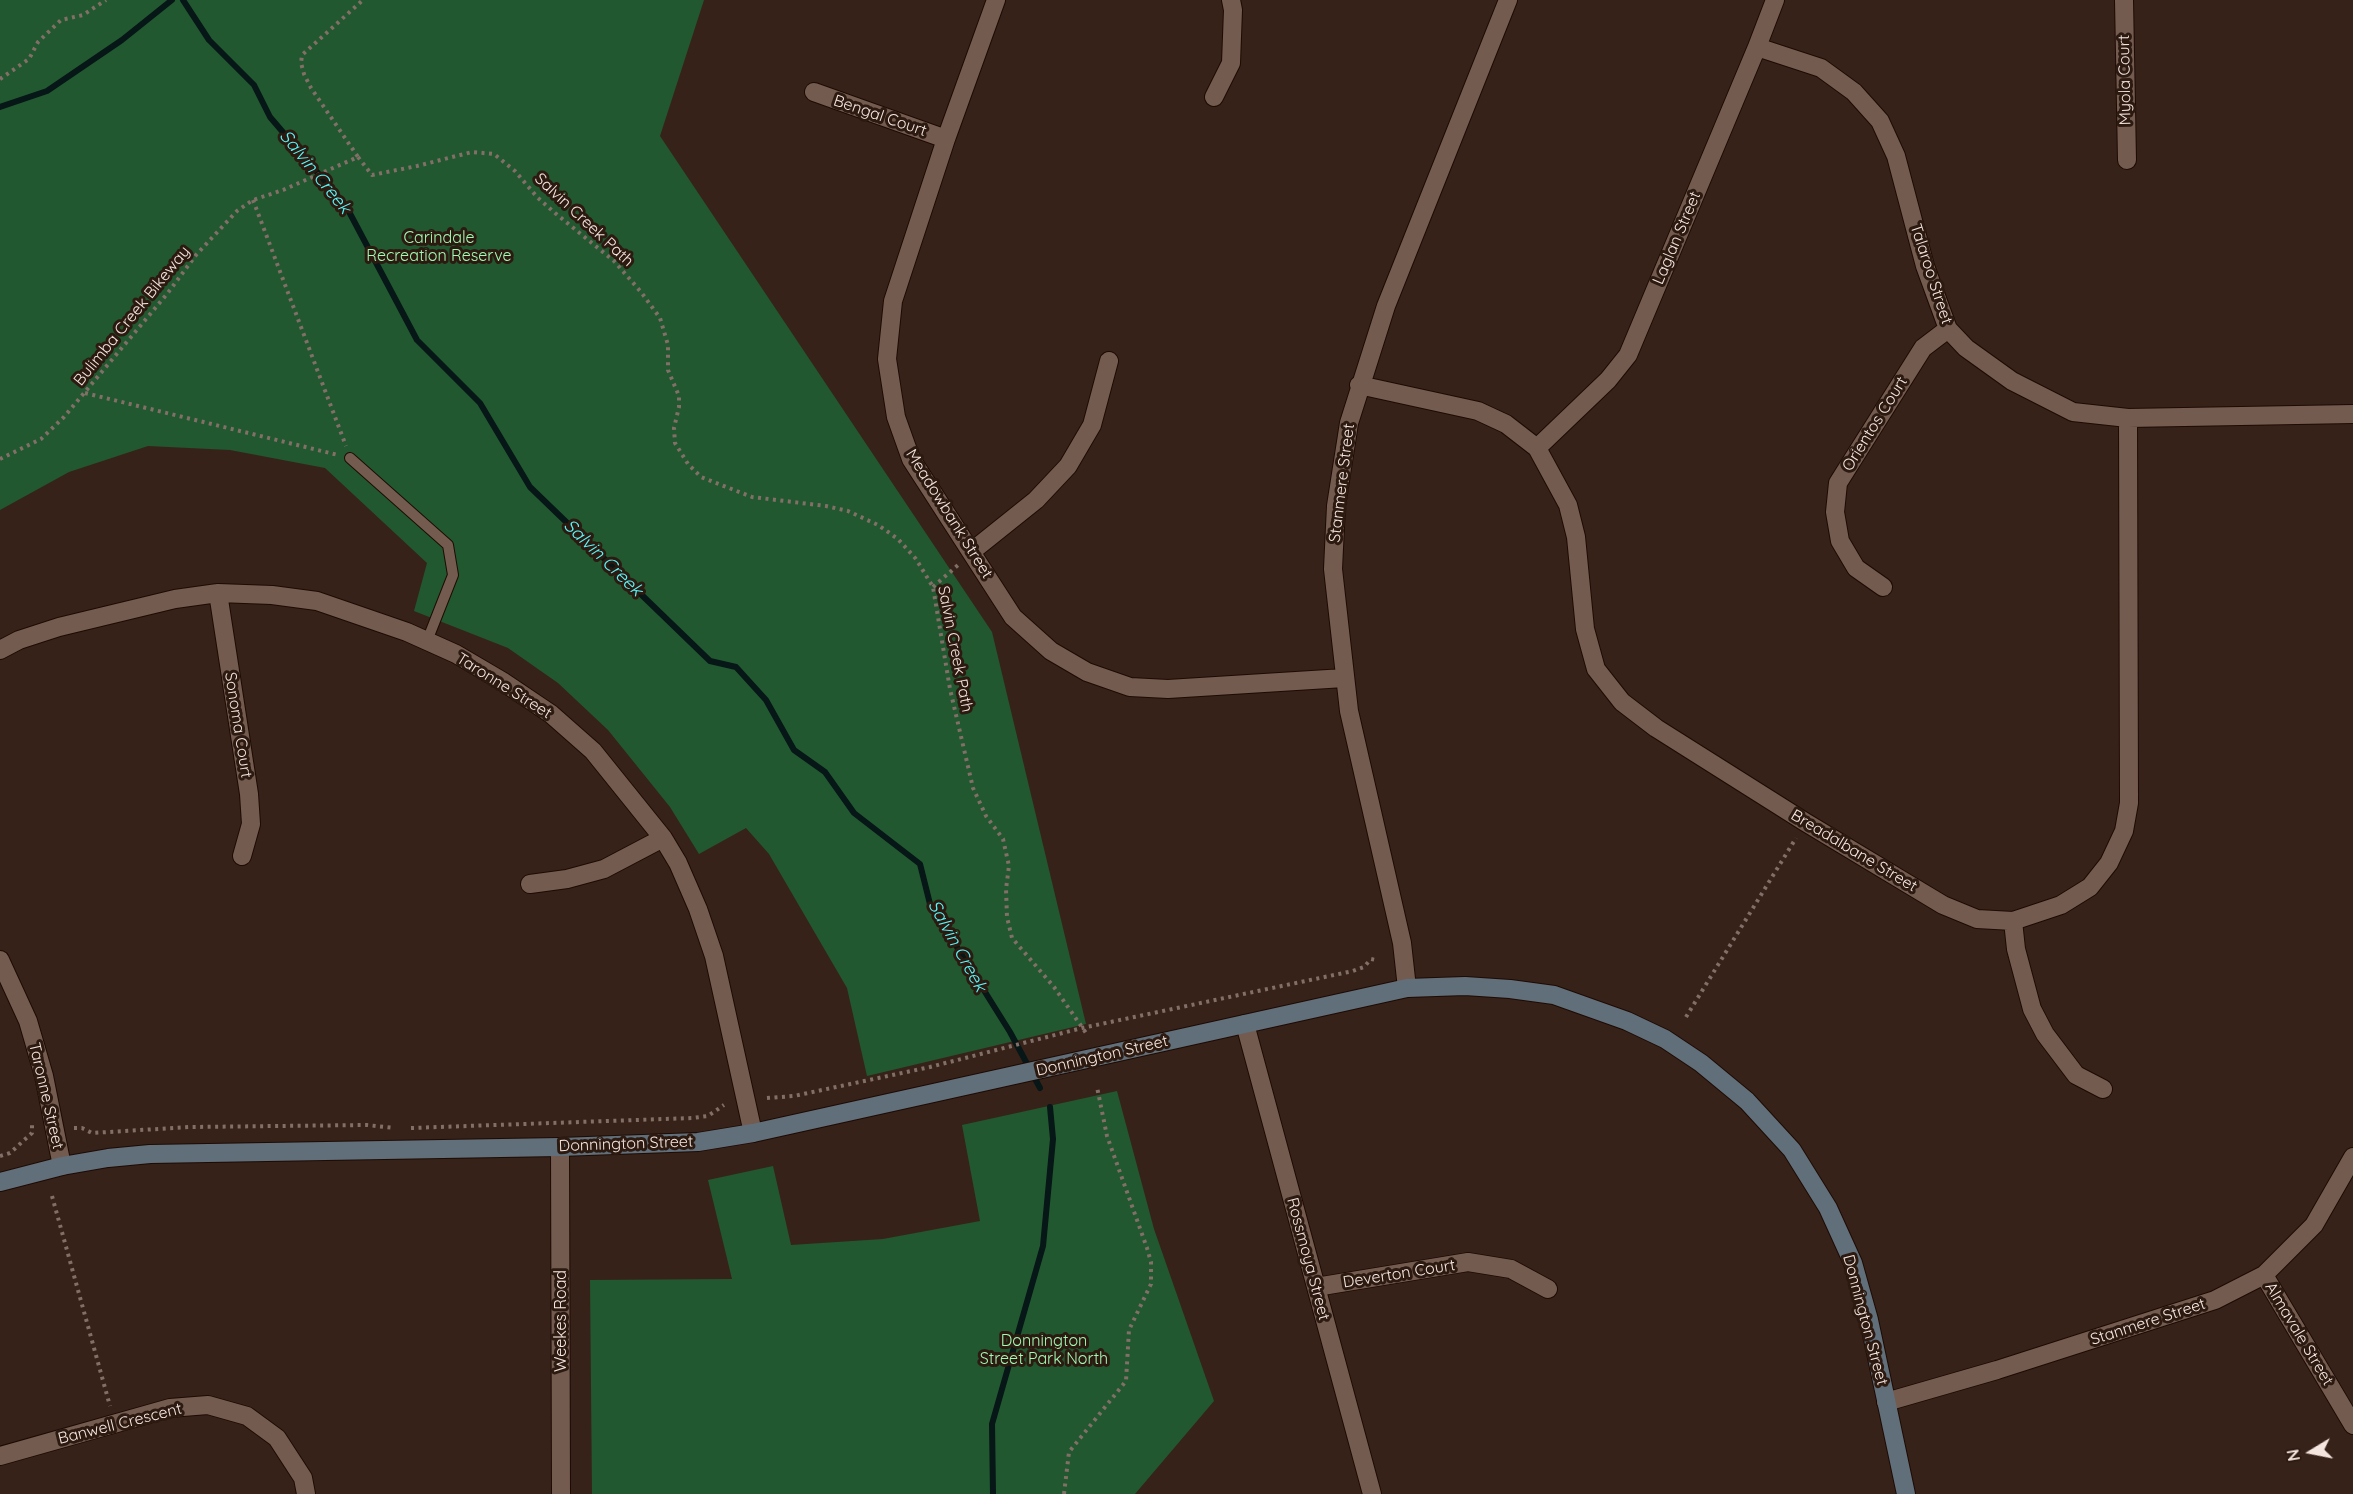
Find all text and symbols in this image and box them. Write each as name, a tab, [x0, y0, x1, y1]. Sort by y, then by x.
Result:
street label: Myola Court	[2115, 35, 2135, 125]
street label: Bengal Court	[831, 91, 929, 141]
water label: Salvin Creek	[275, 126, 355, 218]
street label: Salvin Creek Path	[530, 169, 638, 271]
street label: Laglan Street	[1649, 189, 1705, 287]
street label: Talaroo Street	[1906, 221, 1956, 327]
park label: Carindale Recreation Reserve	[366, 228, 512, 266]
street label: Bulimba Creek Bikeway	[70, 242, 194, 390]
street label: Orientos Court	[1838, 373, 1912, 475]
street label: Stanmere Street	[1325, 422, 1359, 544]
street label: Meadowbank Street	[901, 446, 997, 582]
water label: Salvin Creek	[559, 515, 647, 601]
street label: Salvin Creek Path	[933, 584, 977, 714]
street label: Taronne Street	[453, 649, 555, 723]
street label: Sonoma Court	[220, 671, 256, 779]
street label: Breadalbane Street	[1787, 806, 1921, 896]
water label: Salvin Creek	[923, 896, 991, 996]
street label: Donnington Street	[1034, 1031, 1170, 1081]
street label: Taronne Street	[24, 1041, 68, 1151]
street label: Donnington Street	[558, 1132, 694, 1156]
street label: Rossmoya Street	[1282, 1195, 1334, 1323]
street label: Donnington Street	[1838, 1252, 1892, 1388]
street label: Deverton Court	[1341, 1256, 1457, 1292]
street label: Weekes Road	[551, 1270, 571, 1372]
street label: Almavale Street	[2261, 1279, 2337, 1389]
street label: Stanmere Street	[2088, 1294, 2208, 1350]
park label: Donnington Street Park North	[980, 1331, 1108, 1369]
street label: Banwell Crescent	[56, 1399, 184, 1449]
north arrow	[2281, 1422, 2341, 1482]
text: N	[2282, 1448, 2304, 1463]

